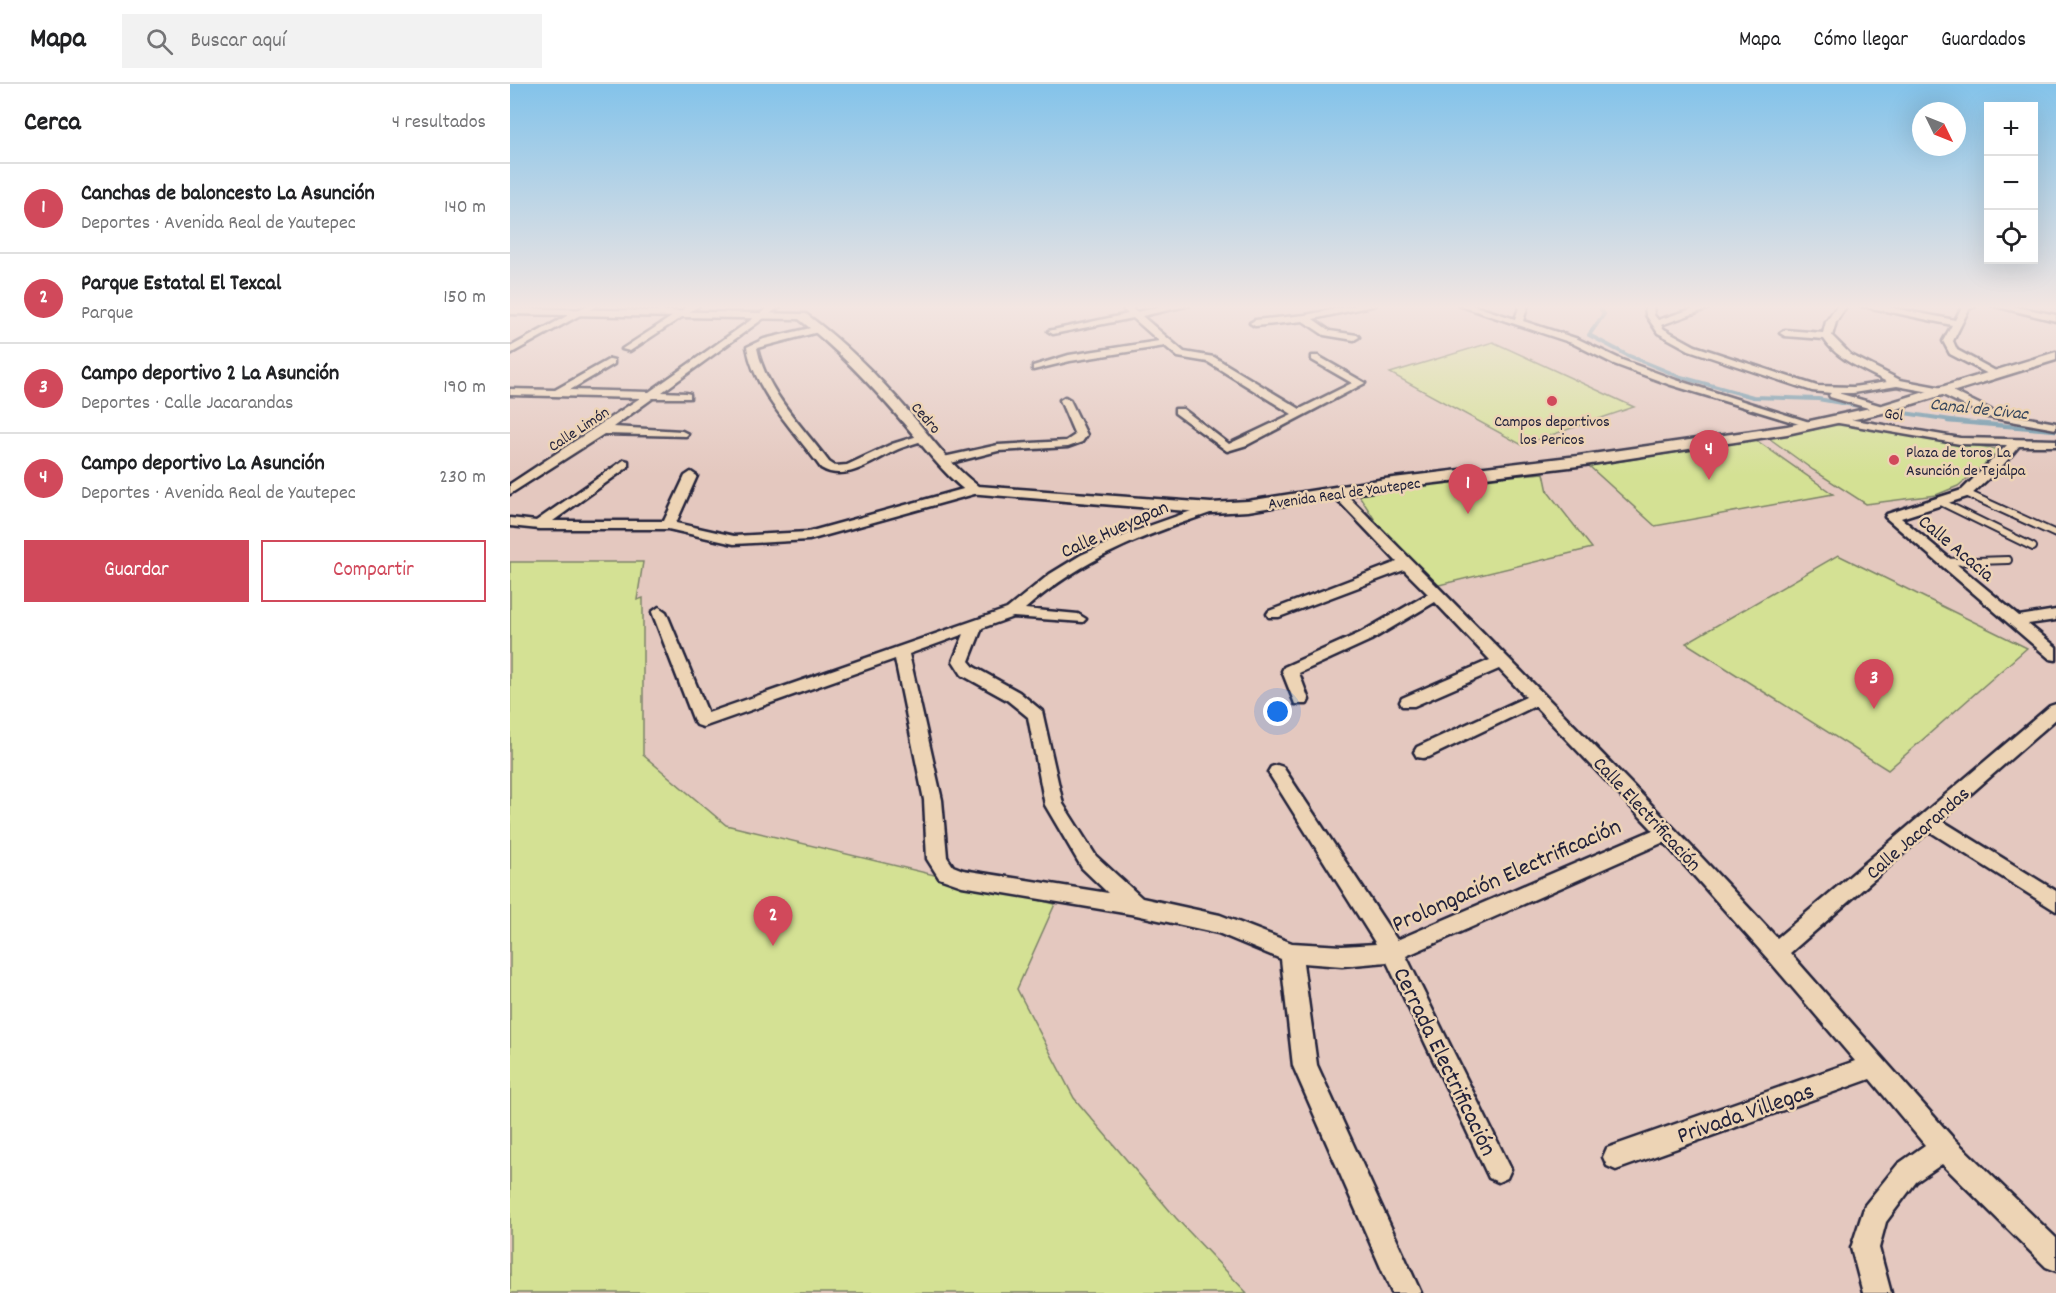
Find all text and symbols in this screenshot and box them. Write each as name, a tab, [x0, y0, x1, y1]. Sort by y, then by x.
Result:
search box	[122, 14, 542, 68]
text: Mapa	[30, 21, 86, 61]
icon: search	[143, 25, 176, 58]
text: Buscar aquí	[191, 26, 286, 57]
text: Mapa	[1739, 26, 1781, 56]
text: Cómo llegar	[1814, 26, 1908, 56]
text: Guardados	[1941, 26, 2026, 56]
north arrow	[1912, 102, 1966, 156]
map controls	[1984, 102, 2038, 264]
button: +	[1984, 102, 2038, 156]
text: Cerca	[24, 105, 81, 142]
text: 4 resultados	[392, 109, 486, 137]
button: −	[1984, 156, 2038, 210]
text: Canchas de baloncesto La Asunción	[81, 179, 375, 210]
text: 1	[41, 194, 46, 222]
text: 140 m	[444, 194, 486, 222]
text: Deportes · Avenida Real de Yautepec	[81, 210, 356, 238]
button: locate	[1984, 210, 2038, 264]
text: Parque Estatal El Texcal	[81, 269, 281, 300]
text: 2	[39, 284, 48, 312]
text: 150 m	[443, 284, 486, 312]
text: Parque	[81, 300, 133, 328]
text: Campo deportivo 2 La Asunción	[81, 359, 339, 390]
text: 3	[39, 374, 48, 402]
text: 190 m	[443, 374, 486, 402]
text: Deportes · Calle Jacarandas	[81, 390, 293, 418]
water label: Canal de Civac	[1929, 393, 2031, 428]
marker: Campos deportivos los Pericos	[1545, 394, 1559, 408]
street label: Cedro	[905, 398, 945, 440]
street label: Calle Limón	[544, 402, 614, 458]
street label: Gol	[1882, 403, 1905, 428]
place label: Campos deportivos los Pericos	[1494, 411, 1610, 452]
pin: 4	[1690, 430, 1728, 480]
place label: Plaza de toros La Asunción de Tejalpa	[1906, 442, 2026, 483]
text: Campo deportivo La Asunción	[81, 449, 325, 480]
marker: Plaza de toros La Asunción de Tejalpa	[1887, 453, 1901, 467]
text: 4	[39, 464, 48, 492]
text: 230 m	[439, 464, 486, 492]
pin: 1	[1448, 464, 1488, 514]
street label: Avenida Real de Yautepec	[1267, 472, 1422, 517]
text: Deportes · Avenida Real de Yautepec	[81, 480, 356, 508]
street label: Calle Hueyapan	[1057, 495, 1174, 567]
street label: Calle Acacia	[1911, 509, 2000, 590]
button: Guardar	[24, 540, 249, 602]
button: Compartir	[261, 540, 486, 602]
pin: 3	[1854, 660, 1894, 709]
your location	[1263, 697, 1292, 726]
street label: Calle Electrificación	[1585, 751, 1706, 879]
street label: Calle Jacarandas	[1861, 781, 1977, 887]
street label: Prolongación Electrificación	[1387, 811, 1627, 943]
pin: 2	[754, 896, 792, 946]
street label: Cerrada Electrificación	[1383, 962, 1504, 1162]
street label: Privada Villegas	[1673, 1075, 1819, 1154]

